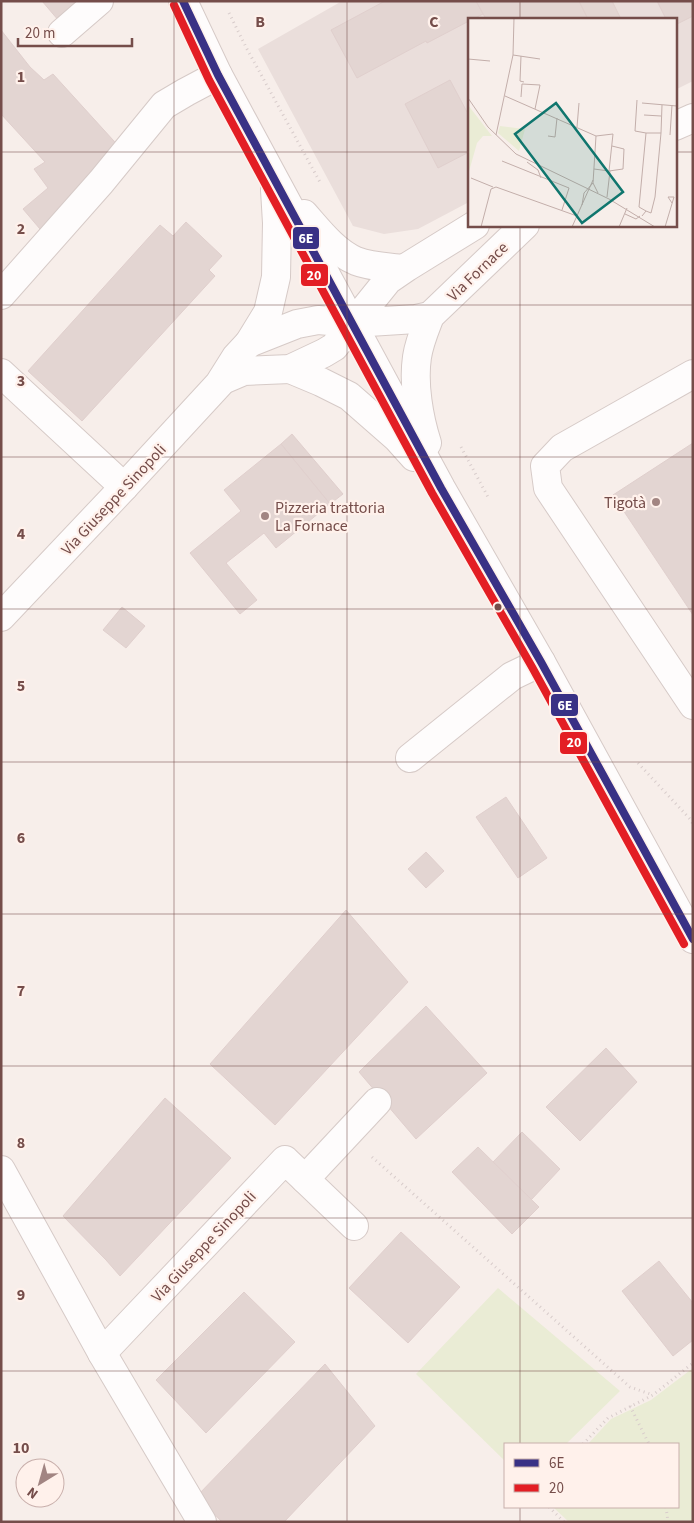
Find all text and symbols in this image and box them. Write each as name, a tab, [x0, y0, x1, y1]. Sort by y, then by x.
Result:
text: B	[255, 11, 265, 33]
text: C	[429, 11, 439, 33]
scale bar	[18, 15, 131, 47]
inset map	[468, 18, 676, 226]
text: 20 m	[25, 23, 55, 44]
text: 1	[17, 66, 25, 88]
text: 2	[17, 218, 25, 240]
line badge: 6E	[292, 226, 320, 250]
text: 6E	[298, 229, 314, 249]
street label: Via Fornace	[442, 237, 513, 306]
line badge: 20	[300, 263, 329, 287]
text: 20	[307, 266, 321, 286]
text: 3	[17, 370, 25, 392]
street label: Via Giuseppe Sinopoli	[56, 439, 171, 560]
place label: Tigotà	[604, 492, 646, 514]
marker: Tigotà	[650, 496, 662, 508]
place label: Pizzeria trattoria La Fornace	[275, 497, 385, 537]
marker: Pizzeria trattoria La Fornace	[259, 510, 271, 522]
text: 4	[17, 523, 26, 545]
unlabelled marker	[493, 602, 503, 612]
text: 5	[17, 675, 25, 697]
line badge: 6E	[550, 693, 579, 717]
text: 6E	[557, 696, 573, 716]
line badge: 20	[559, 731, 588, 755]
text: 20	[567, 733, 581, 753]
text: 6	[17, 827, 25, 849]
text: 7	[17, 980, 25, 1002]
text: 8	[17, 1132, 25, 1154]
street label: Via Giuseppe Sinopoli	[146, 1186, 261, 1307]
text: 9	[17, 1284, 25, 1306]
text: 10	[13, 1437, 29, 1459]
legend	[504, 1443, 679, 1508]
text: 6E	[549, 1453, 564, 1474]
north arrow	[15, 1458, 65, 1508]
text: 20	[549, 1478, 564, 1499]
text: N	[23, 1482, 43, 1503]

